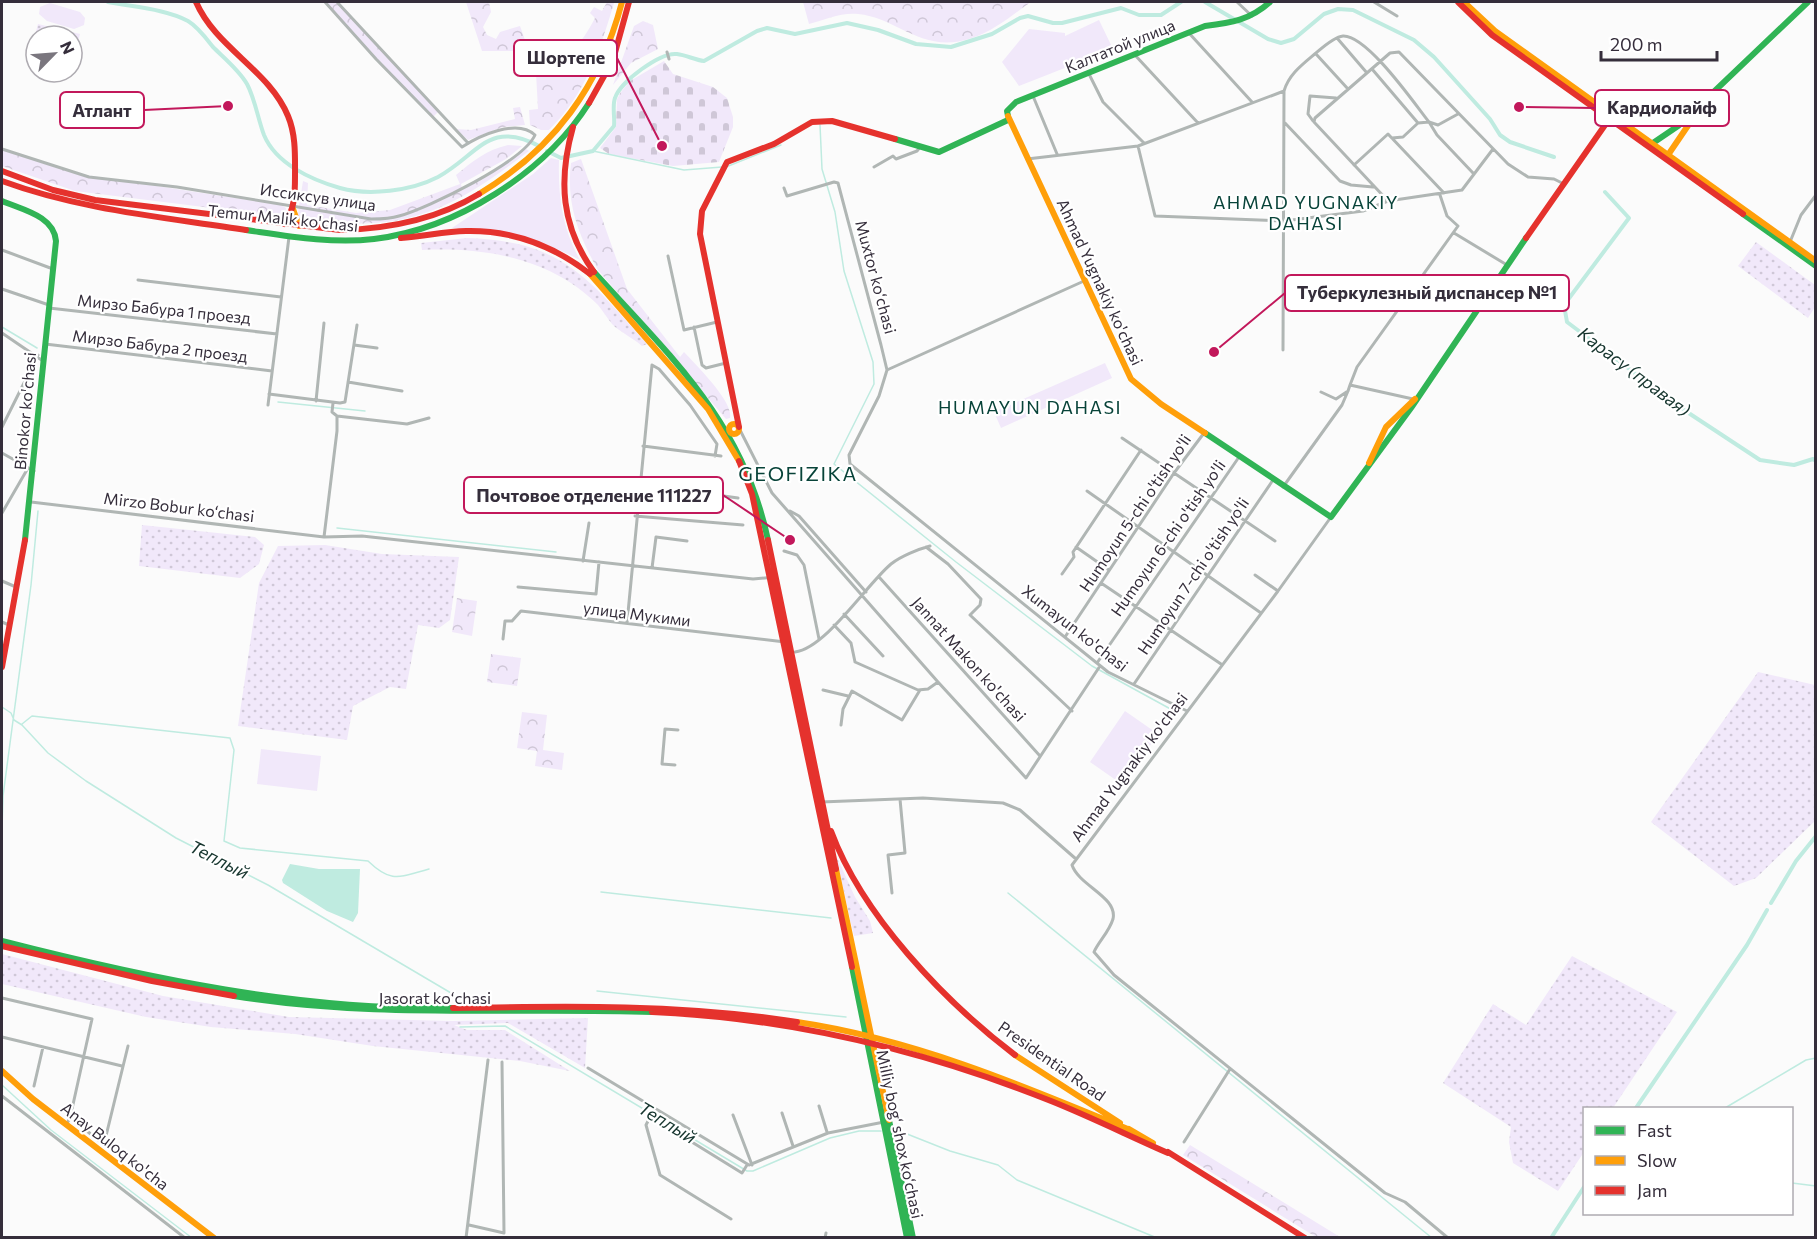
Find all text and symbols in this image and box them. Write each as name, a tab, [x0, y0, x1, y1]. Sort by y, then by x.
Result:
street label: Калтатой улица	[1062, 15, 1178, 76]
north arrow	[24, 24, 84, 84]
scale bar	[1601, 24, 1716, 62]
text: 200 m	[1610, 33, 1663, 55]
text: N	[57, 38, 79, 57]
callout: Шортепе	[514, 40, 617, 76]
text: Шортепе	[527, 46, 605, 68]
callout: Кардиолайф	[1595, 90, 1729, 126]
callout: Атлант	[60, 92, 144, 128]
text: Кардиолайф	[1607, 96, 1717, 118]
text: Атлант	[72, 99, 132, 121]
street label: Иссиксув улица	[259, 179, 377, 214]
district label: AHMAD YUGNAKIY DAHASI	[1213, 191, 1399, 234]
street label: Ahmad Yugnakiy ko'chasi	[1053, 196, 1147, 368]
street label: Temur Malik ko'chasi	[207, 200, 359, 235]
street label: Muxtor koʻchasi	[852, 218, 901, 336]
callout: Туберкулезный диспансер №1	[1285, 275, 1569, 311]
text: Туберкулезный диспансер №1	[1297, 281, 1557, 303]
street label: Мирзо Бабура 1 проезд	[76, 290, 252, 327]
water label: Карасу (правая)	[1574, 322, 1695, 421]
street label: Мирзо Бабура 2 проезд	[71, 325, 249, 366]
street label: Binokor ko'chasi	[10, 351, 39, 471]
district label: HUMAYUN DAHASI	[938, 396, 1122, 418]
street label: Humoyun 5-chi o'tish yo'li	[1075, 430, 1194, 595]
street label: Humoyun 6-chi o'tish yo'li	[1106, 456, 1229, 619]
district label: GEOFIZIKA	[738, 461, 858, 485]
callout: Почтовое отделение 111227	[464, 477, 723, 513]
text: Почтовое отделение 111227	[476, 484, 712, 506]
street label: Mirzo Bobur ko‘chasi	[103, 488, 255, 525]
street label: Humoyun 7-chi o'tish yo'li	[1133, 494, 1252, 658]
street label: Xumayun ko'chasi	[1019, 580, 1132, 675]
street label: Jannat Makon ko'chasi	[908, 593, 1030, 725]
street label: улица Мукими	[582, 597, 692, 630]
street label: Ahmad Yugnakiy ko'chasi	[1066, 689, 1191, 845]
water label: Теплый	[186, 835, 253, 884]
street label: Jasorat koʻchasi	[379, 988, 491, 1007]
street label: Presidential Road	[995, 1017, 1109, 1105]
street label: Milliy bog‘ shox ko‘chasi	[873, 1048, 928, 1220]
water label: Теплый	[635, 1096, 701, 1148]
street label: Anay Buloq ko'cha	[58, 1098, 173, 1194]
legend	[1583, 1107, 1793, 1215]
text: Fast	[1637, 1119, 1672, 1141]
text: Slow	[1637, 1149, 1677, 1171]
text: Jam	[1637, 1179, 1667, 1201]

